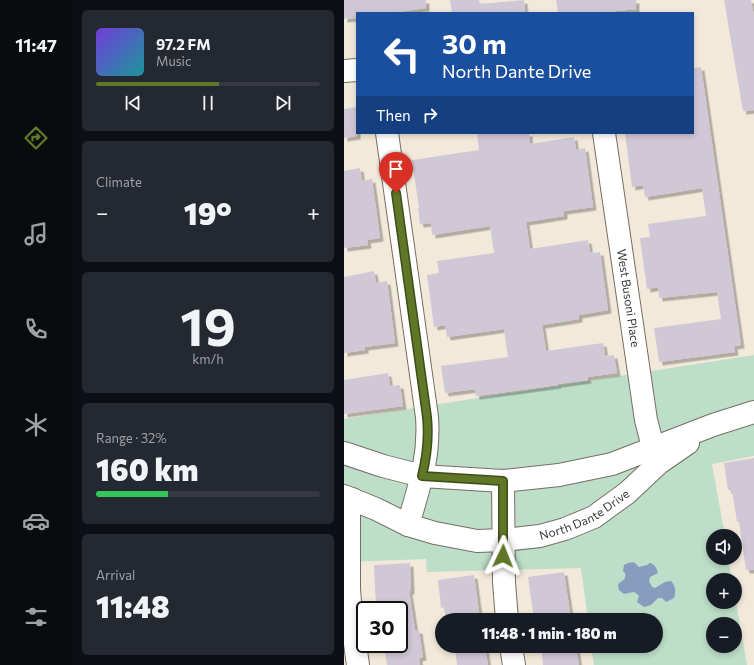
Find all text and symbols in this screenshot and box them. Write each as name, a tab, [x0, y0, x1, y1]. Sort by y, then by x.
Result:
text: 30 m	[442, 26, 507, 60]
icon: left	[376, 28, 428, 80]
text: 11:47	[15, 34, 57, 56]
text: 97.2 FM	[156, 35, 211, 53]
text: Music	[156, 53, 191, 69]
text: North Dante Drive	[442, 60, 591, 82]
icon: previous	[122, 92, 144, 114]
icon: pause	[197, 92, 219, 114]
icon: next	[272, 92, 294, 114]
icon: right	[419, 104, 441, 126]
text: Then	[376, 106, 411, 124]
icon: directions	[22, 124, 50, 152]
pin	[379, 152, 413, 193]
icon: arrive	[385, 158, 407, 180]
text: Climate	[96, 174, 142, 190]
text: 19°	[184, 194, 232, 231]
text: −	[96, 199, 109, 226]
text: +	[307, 199, 320, 226]
icon: music	[22, 220, 50, 248]
street label: West Busoni Place	[615, 248, 643, 348]
text: 19	[180, 293, 236, 357]
icon: phone	[22, 315, 50, 343]
text: km/h	[192, 351, 224, 367]
icon: climate	[22, 411, 50, 439]
text: Range · 32%	[96, 430, 167, 446]
text: 160 km	[96, 450, 198, 487]
street label: North Dante Drive	[538, 486, 632, 542]
icon: car	[22, 507, 50, 535]
map controls	[706, 529, 742, 653]
button: sound	[706, 529, 742, 565]
position arrow	[482, 535, 524, 577]
text: Arrival	[96, 567, 135, 583]
button: +	[706, 573, 742, 609]
text: 11:48	[96, 587, 170, 624]
speed limit sign: 30	[356, 601, 408, 653]
icon: filters	[22, 603, 50, 631]
button: −	[706, 617, 742, 653]
text: 11:48 · 1 min · 180 m	[481, 624, 617, 642]

